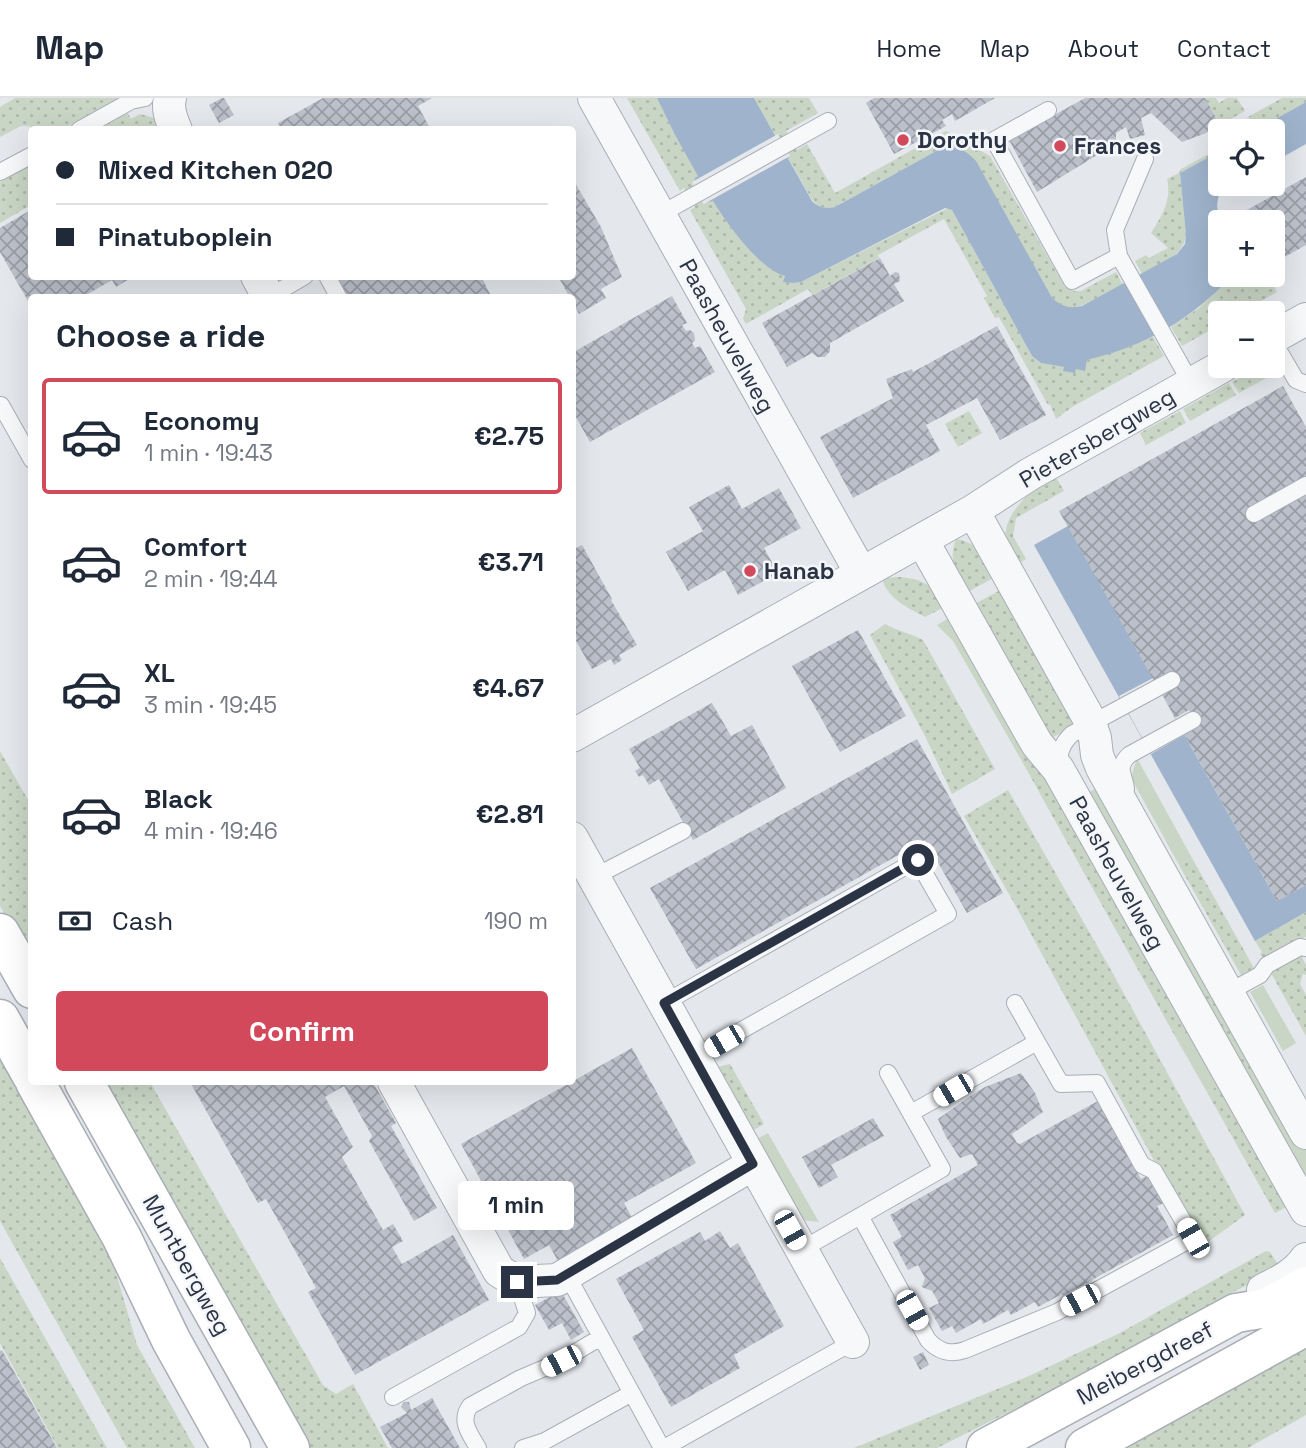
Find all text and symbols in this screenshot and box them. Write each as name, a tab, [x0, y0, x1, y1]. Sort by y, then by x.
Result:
text: Map	[35, 27, 104, 69]
text: Home	[876, 33, 942, 64]
text: Map	[980, 33, 1030, 64]
text: About	[1068, 33, 1139, 64]
text: Contact	[1177, 33, 1271, 64]
map controls	[1208, 119, 1285, 378]
button: locate	[1208, 119, 1285, 196]
place label: Dorothy	[917, 125, 1007, 155]
place label: Frances	[1074, 131, 1161, 161]
marker: Dorothy	[895, 132, 911, 148]
marker: Frances	[1052, 138, 1068, 154]
text: Mixed Kitchen 020	[98, 153, 333, 187]
button: +	[1208, 210, 1285, 287]
text: Pinatuboplein	[98, 220, 273, 254]
street label: Paasheuvelweg	[672, 254, 782, 418]
button: −	[1208, 301, 1285, 378]
text: Choose a ride	[56, 316, 266, 356]
street label: Pietersbergweg	[1014, 381, 1180, 495]
text: Economy	[144, 404, 260, 438]
icon: car	[60, 405, 123, 468]
text: €2.75	[474, 419, 544, 453]
text: 1 min · 19:43	[144, 438, 273, 468]
text: Comfort	[144, 530, 247, 564]
icon: car	[60, 531, 123, 594]
text: €3.71	[478, 545, 544, 579]
place label: Hanab	[764, 556, 835, 586]
marker: Hanab	[742, 563, 758, 579]
text: 2 min · 19:44	[144, 564, 278, 594]
text: XL	[144, 656, 175, 690]
icon: car	[60, 657, 123, 720]
text: €4.67	[472, 671, 544, 705]
text: 3 min · 19:45	[144, 690, 277, 720]
text: Black	[144, 782, 213, 816]
icon: car	[60, 783, 123, 846]
street label: Paasheuvelweg	[1062, 791, 1172, 955]
text: €2.81	[476, 797, 544, 831]
text: 4 min · 19:46	[144, 816, 278, 846]
route start	[902, 844, 934, 876]
icon: cash	[56, 902, 94, 940]
text: Cash	[112, 904, 173, 938]
text: 190 m	[484, 906, 548, 936]
button: Confirm	[56, 991, 548, 1071]
car	[701, 1021, 748, 1061]
car	[930, 1070, 977, 1110]
callout: 1 min	[459, 1180, 575, 1230]
street label: Muntbergweg	[136, 1189, 238, 1341]
text: 1 min	[488, 1190, 544, 1220]
car	[771, 1207, 810, 1253]
car	[1174, 1215, 1213, 1261]
route end	[501, 1266, 533, 1298]
car	[1057, 1281, 1104, 1319]
car	[893, 1287, 932, 1333]
street label: Meibergdreef	[1071, 1314, 1219, 1412]
car	[538, 1342, 585, 1380]

